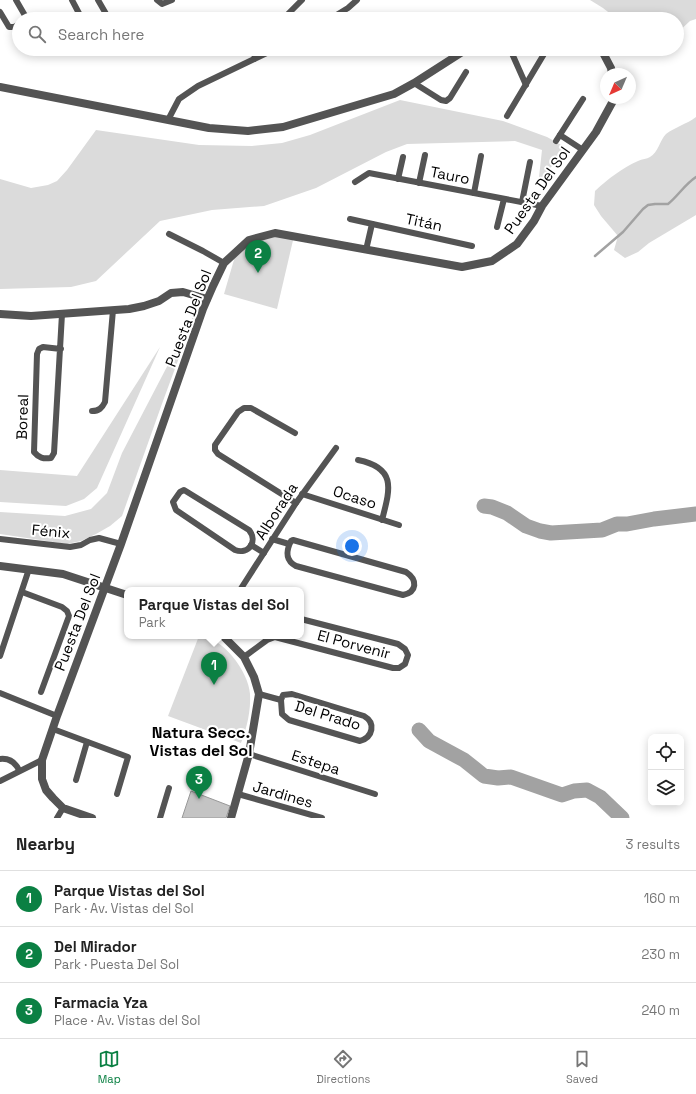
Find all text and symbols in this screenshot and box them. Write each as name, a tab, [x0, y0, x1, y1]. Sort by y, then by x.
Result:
search box	[12, 12, 684, 56]
icon: search	[26, 23, 48, 45]
text: Search here	[58, 25, 144, 44]
north arrow	[600, 68, 636, 104]
street label: Puesta Del Sol	[500, 143, 574, 237]
street label: Tauro	[429, 162, 471, 188]
street label: Titán	[404, 209, 444, 235]
pin: 2	[245, 240, 271, 273]
street label: Puesta Del Sol	[161, 267, 215, 369]
street label: Boreal	[12, 394, 32, 440]
street label: Alborada	[251, 479, 302, 543]
street label: Ocaso	[331, 481, 379, 513]
street label: Fénix	[31, 520, 71, 542]
your location	[342, 536, 362, 556]
street label: Puesta Del Sol	[50, 571, 104, 673]
popup	[124, 587, 304, 639]
text: Parque Vistas del Sol	[139, 595, 289, 614]
text: Park	[139, 614, 166, 631]
street label: El Porvenir	[315, 625, 393, 663]
pin: 1	[201, 652, 227, 685]
street label: Del Prado	[293, 696, 363, 734]
district label: Natura Secc. Vistas del Sol	[150, 722, 252, 761]
map controls	[648, 734, 684, 806]
button: locate	[648, 734, 684, 770]
street label: Estepa	[289, 745, 343, 779]
pin: 3	[186, 766, 212, 799]
button: layers	[648, 770, 684, 806]
street label: Jardines	[251, 776, 315, 812]
text: Nearby	[16, 833, 75, 855]
text: 3 results	[626, 836, 680, 853]
text: Parque Vistas del Sol	[54, 881, 205, 900]
text: 1	[26, 890, 32, 907]
text: 160 m	[644, 890, 680, 907]
text: Park · Av. Vistas del Sol	[54, 900, 194, 917]
text: Del Mirador	[54, 937, 137, 956]
text: 2	[25, 946, 33, 963]
text: 230 m	[642, 946, 680, 963]
text: Park · Puesta Del Sol	[54, 956, 179, 973]
text: Farmacia Yza	[54, 993, 148, 1012]
text: 3	[25, 1002, 33, 1019]
text: 240 m	[642, 1002, 680, 1019]
text: Place · Av. Vistas del Sol	[54, 1012, 200, 1029]
tab: Map	[98, 1048, 121, 1086]
tab: Directions	[316, 1048, 370, 1086]
tab: Saved	[566, 1048, 598, 1086]

